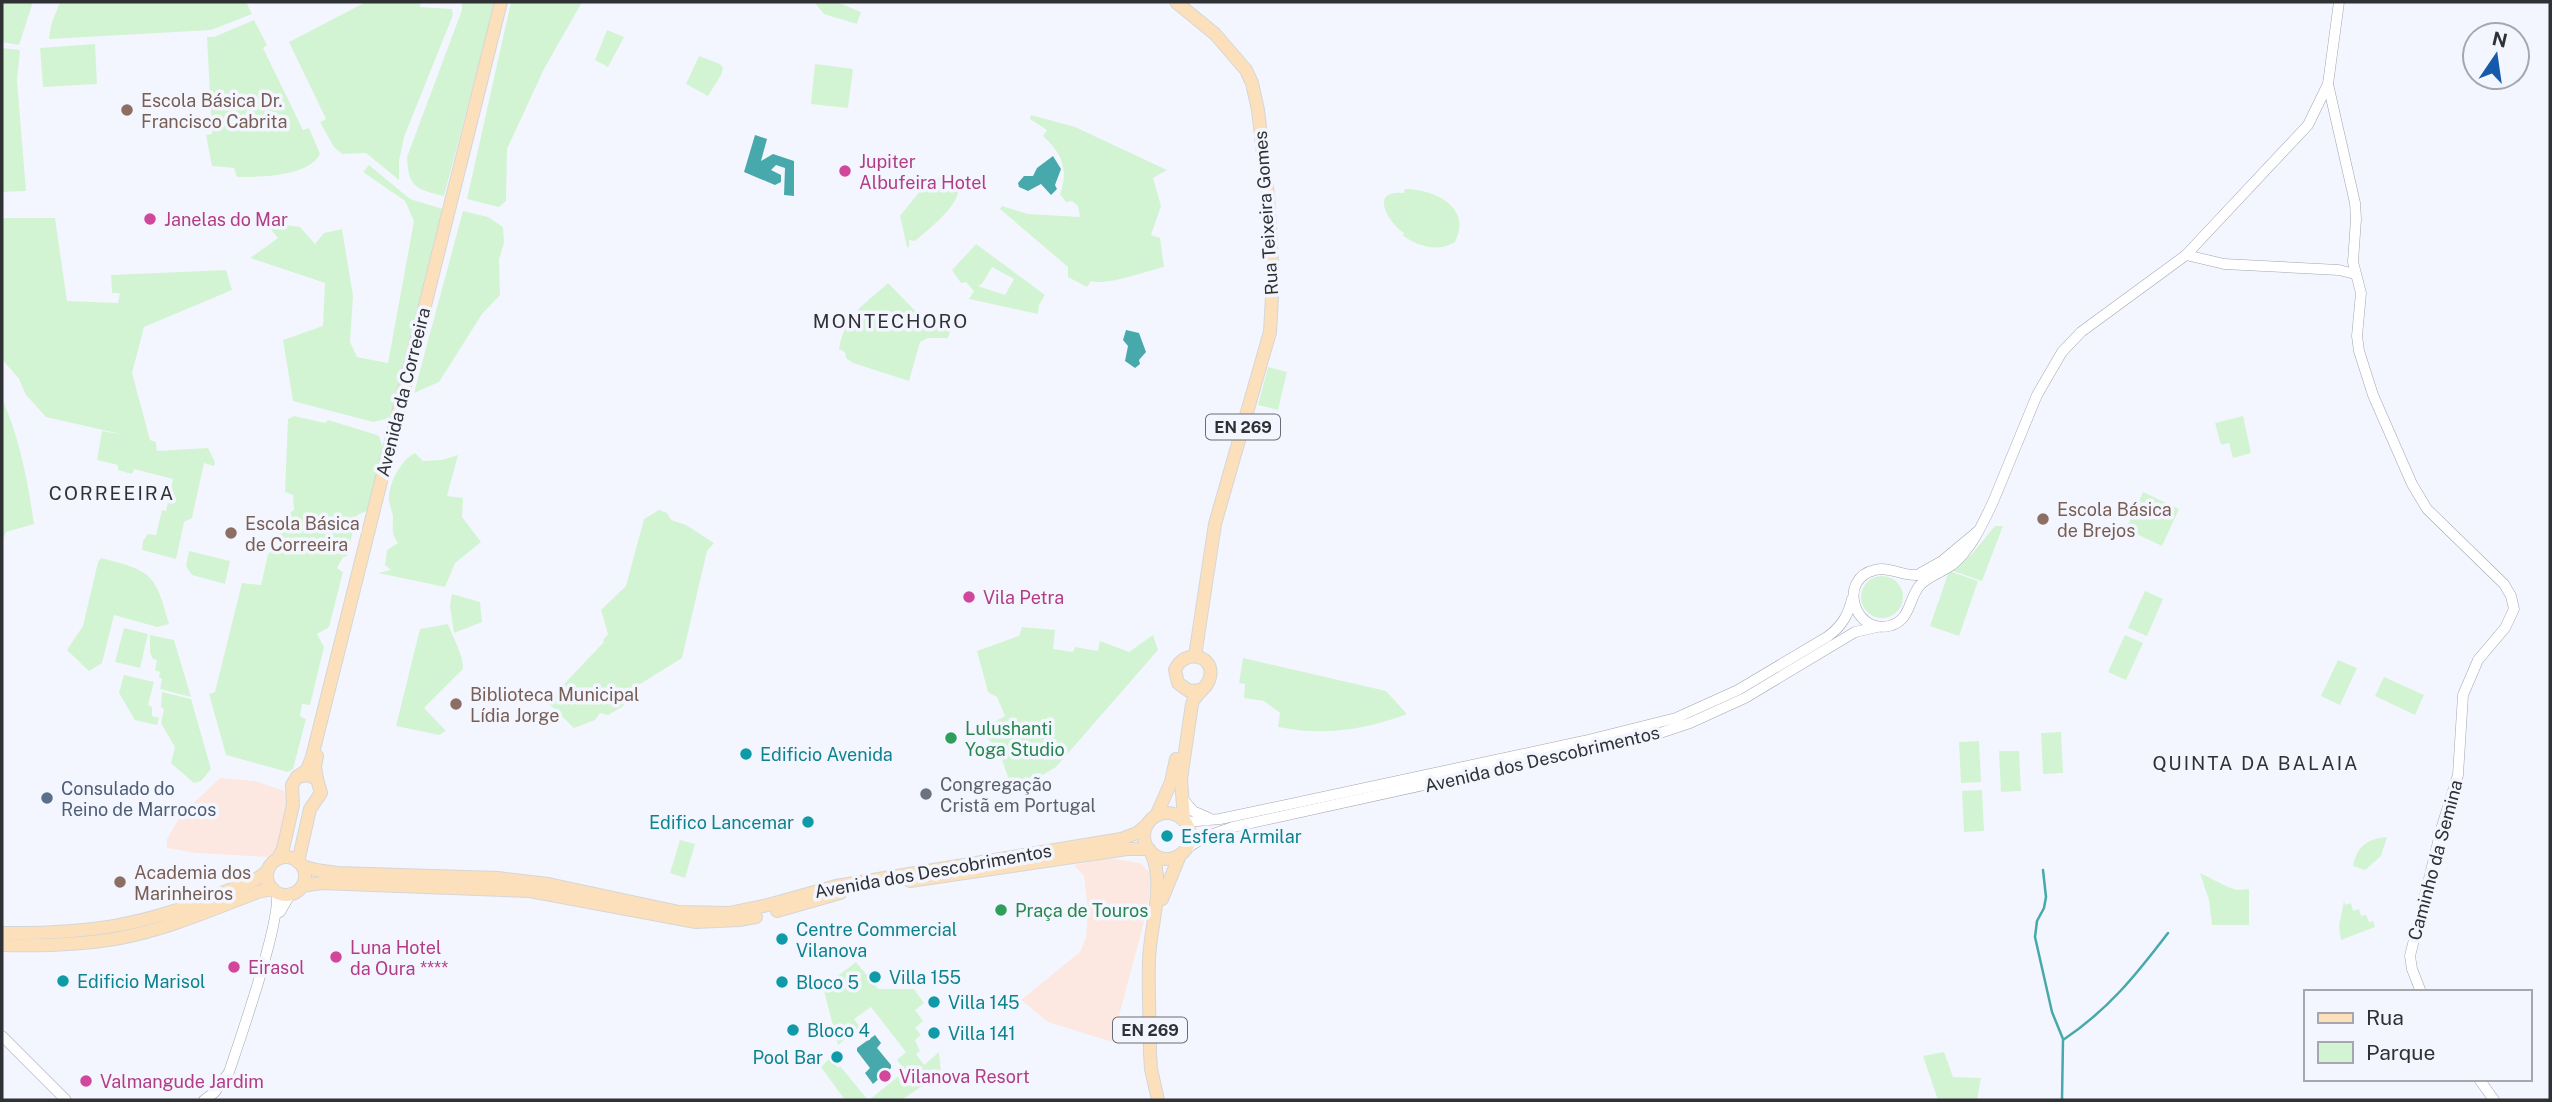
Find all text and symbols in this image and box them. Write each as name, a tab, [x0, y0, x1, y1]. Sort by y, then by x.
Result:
north arrow	[2461, 21, 2531, 91]
text: N	[2490, 27, 2510, 52]
place label: Escola Básica Dr. Francisco Cabrita	[141, 90, 287, 132]
marker: Escola Básica Dr. Francisco Cabrita	[119, 102, 135, 118]
street label: Rua Teixeira Gomes	[1250, 130, 1282, 296]
place label: Jupiter Albufeira Hotel	[859, 151, 987, 193]
marker: Jupiter Albufeira Hotel	[837, 163, 853, 179]
place label: Janelas do Mar	[164, 209, 288, 230]
marker: Janelas do Mar	[142, 211, 158, 227]
street label: Avenida da Correeira	[372, 305, 434, 479]
district label: MONTECHORO	[813, 310, 969, 332]
road number: EN 269	[1206, 414, 1280, 440]
district label: CORREEIRA	[49, 482, 175, 504]
place label: Escola Básica de Brejos	[2057, 499, 2172, 541]
marker: Escola Básica de Brejos	[2035, 511, 2051, 527]
place label: Escola Básica de Correeira	[245, 513, 360, 555]
marker: Escola Básica de Correeira	[223, 525, 239, 541]
place label: Vila Petra	[983, 587, 1064, 608]
marker: Vila Petra	[961, 589, 977, 605]
place label: Biblioteca Municipal Lídia Jorge	[470, 684, 640, 726]
marker: Biblioteca Municipal Lídia Jorge	[448, 696, 464, 712]
place label: Lulushanti Yoga Studio	[965, 718, 1065, 760]
street label: Avenida dos Descobrimentos	[1422, 722, 1662, 796]
marker: Lulushanti Yoga Studio	[943, 730, 959, 746]
place label: Edificio Avenida	[760, 744, 893, 765]
marker: Edificio Avenida	[738, 746, 754, 762]
district label: QUINTA DA BALAIA	[2152, 752, 2360, 774]
place label: Congregação Cristã em Portugal	[940, 774, 1096, 816]
place label: Consulado do Reino de Marrocos	[61, 778, 216, 820]
street label: Caminho da Semina	[2403, 778, 2467, 942]
marker: Congregação Cristã em Portugal	[918, 786, 934, 802]
marker: Consulado do Reino de Marrocos	[39, 790, 55, 806]
place label: Edifico Lancemar	[649, 812, 794, 833]
marker: Edifico Lancemar	[800, 814, 816, 830]
place label: Esfera Armilar	[1181, 826, 1302, 847]
marker: Esfera Armilar	[1159, 828, 1175, 844]
street label: Avenida dos Descobrimentos	[813, 840, 1053, 902]
place label: Academia dos Marinheiros	[134, 862, 251, 904]
marker: Academia dos Marinheiros	[112, 874, 128, 890]
place label: Praça de Touros	[1015, 900, 1148, 921]
marker: Praça de Touros	[993, 902, 1009, 918]
place label: Centre Commercial Vilanova	[796, 919, 957, 961]
marker: Centre Commercial Vilanova	[774, 931, 790, 947]
place label: Luna Hotel da Oura ****	[350, 937, 448, 979]
marker: Luna Hotel da Oura ****	[328, 949, 344, 965]
place label: Eirasol	[248, 957, 305, 978]
marker: Eirasol	[226, 959, 242, 975]
place label: Villa 155	[889, 967, 961, 988]
marker: Villa 155	[867, 969, 883, 985]
place label: Edificio Marisol	[77, 971, 206, 992]
place label: Bloco 5	[796, 972, 859, 993]
marker: Edificio Marisol	[55, 973, 71, 989]
marker: Bloco 5	[774, 974, 790, 990]
legend	[2304, 990, 2531, 1081]
place label: Villa 145	[948, 992, 1020, 1013]
marker: Villa 145	[926, 994, 942, 1010]
text: Rua	[2366, 1005, 2404, 1030]
road number: EN 269	[1113, 1018, 1187, 1042]
place label: Bloco 4	[807, 1020, 870, 1041]
marker: Bloco 4	[785, 1022, 801, 1038]
place label: Villa 141	[948, 1023, 1016, 1044]
marker: Villa 141	[926, 1025, 942, 1041]
text: Parque	[2366, 1040, 2435, 1065]
place label: Pool Bar	[752, 1047, 823, 1068]
marker: Pool Bar	[829, 1049, 845, 1065]
place label: Vilanova Resort	[899, 1066, 1030, 1087]
marker: Vilanova Resort	[877, 1068, 893, 1084]
place label: Valmangude Jardim	[100, 1071, 264, 1092]
marker: Valmangude Jardim	[78, 1073, 94, 1089]

